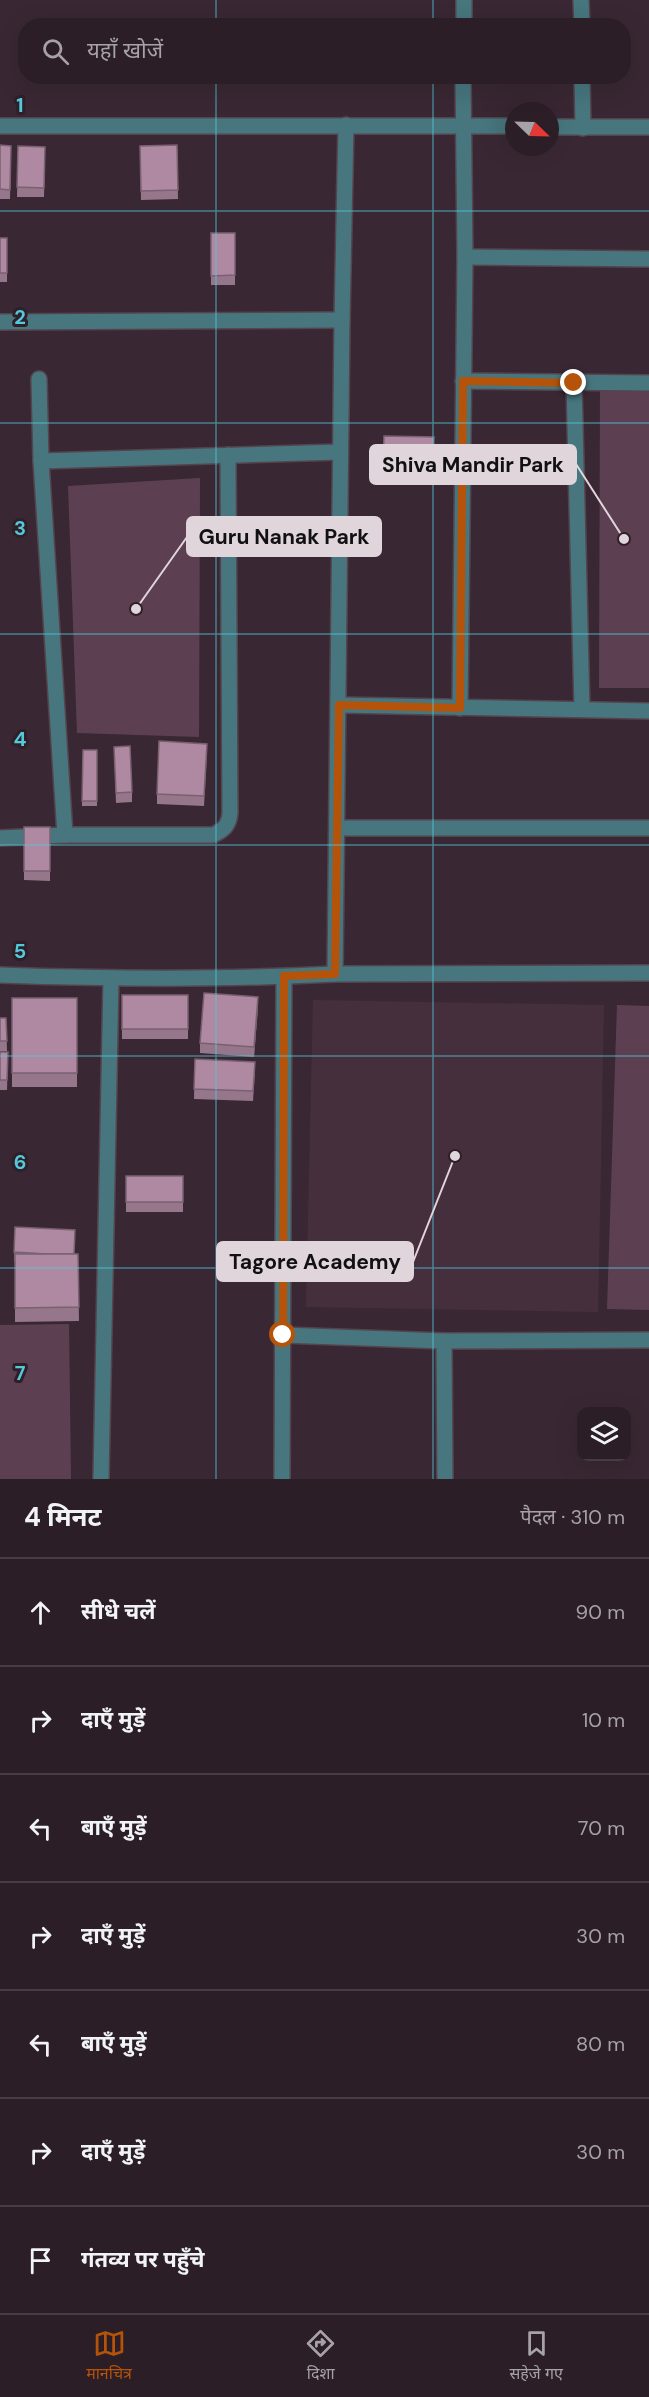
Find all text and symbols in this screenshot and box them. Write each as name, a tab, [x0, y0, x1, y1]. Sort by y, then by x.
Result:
search box	[18, 18, 631, 84]
icon: search	[39, 35, 72, 68]
text: यहाँ खोजें	[87, 36, 163, 65]
text: 1	[16, 92, 24, 118]
north arrow	[505, 102, 559, 156]
text: 2	[14, 304, 26, 330]
route end	[560, 369, 586, 395]
callout: Shiva Mandir Park	[370, 445, 576, 484]
text: Shiva Mandir Park	[382, 451, 564, 479]
text: 3	[14, 515, 26, 541]
callout: Guru Nanak Park	[187, 517, 381, 556]
text: Guru Nanak Park	[199, 523, 369, 551]
text: 4	[14, 726, 27, 752]
text: 5	[14, 938, 26, 964]
text: 6	[14, 1149, 26, 1175]
callout: Tagore Academy	[217, 1242, 413, 1281]
text: Tagore Academy	[229, 1248, 401, 1276]
route start	[269, 1321, 295, 1347]
text: 7	[15, 1360, 26, 1386]
map controls	[577, 1407, 631, 1461]
button: layers	[577, 1407, 631, 1461]
text: 4 मिनट	[24, 1500, 102, 1534]
text: पैदल · 310 m	[520, 1504, 625, 1530]
icon: ahead	[24, 1596, 57, 1629]
text: सीधे चलें	[81, 1597, 156, 1626]
text: 90 m	[576, 1599, 625, 1625]
icon: right	[24, 1704, 57, 1737]
text: दाएँ मुड़ें	[81, 1705, 145, 1734]
text: 10 m	[582, 1707, 625, 1733]
icon: left	[24, 1812, 57, 1845]
text: बाएँ मुड़ें	[81, 1813, 147, 1842]
text: 70 m	[578, 1815, 625, 1841]
icon: right	[24, 1920, 57, 1953]
text: दाएँ मुड़ें	[81, 1921, 145, 1950]
text: 30 m	[576, 1923, 625, 1949]
icon: left	[24, 2028, 57, 2061]
text: बाएँ मुड़ें	[81, 2029, 147, 2058]
text: 80 m	[576, 2031, 625, 2057]
icon: right	[24, 2136, 57, 2169]
text: दाएँ मुड़ें	[81, 2137, 145, 2166]
text: 30 m	[576, 2139, 625, 2165]
icon: arrive	[24, 2244, 57, 2277]
text: गंतव्य पर पहुँचे	[81, 2245, 204, 2274]
tab: मानचित्र	[86, 2327, 132, 2386]
tab: दिशा	[304, 2327, 337, 2386]
tab: सहेजे गए	[510, 2327, 563, 2386]

